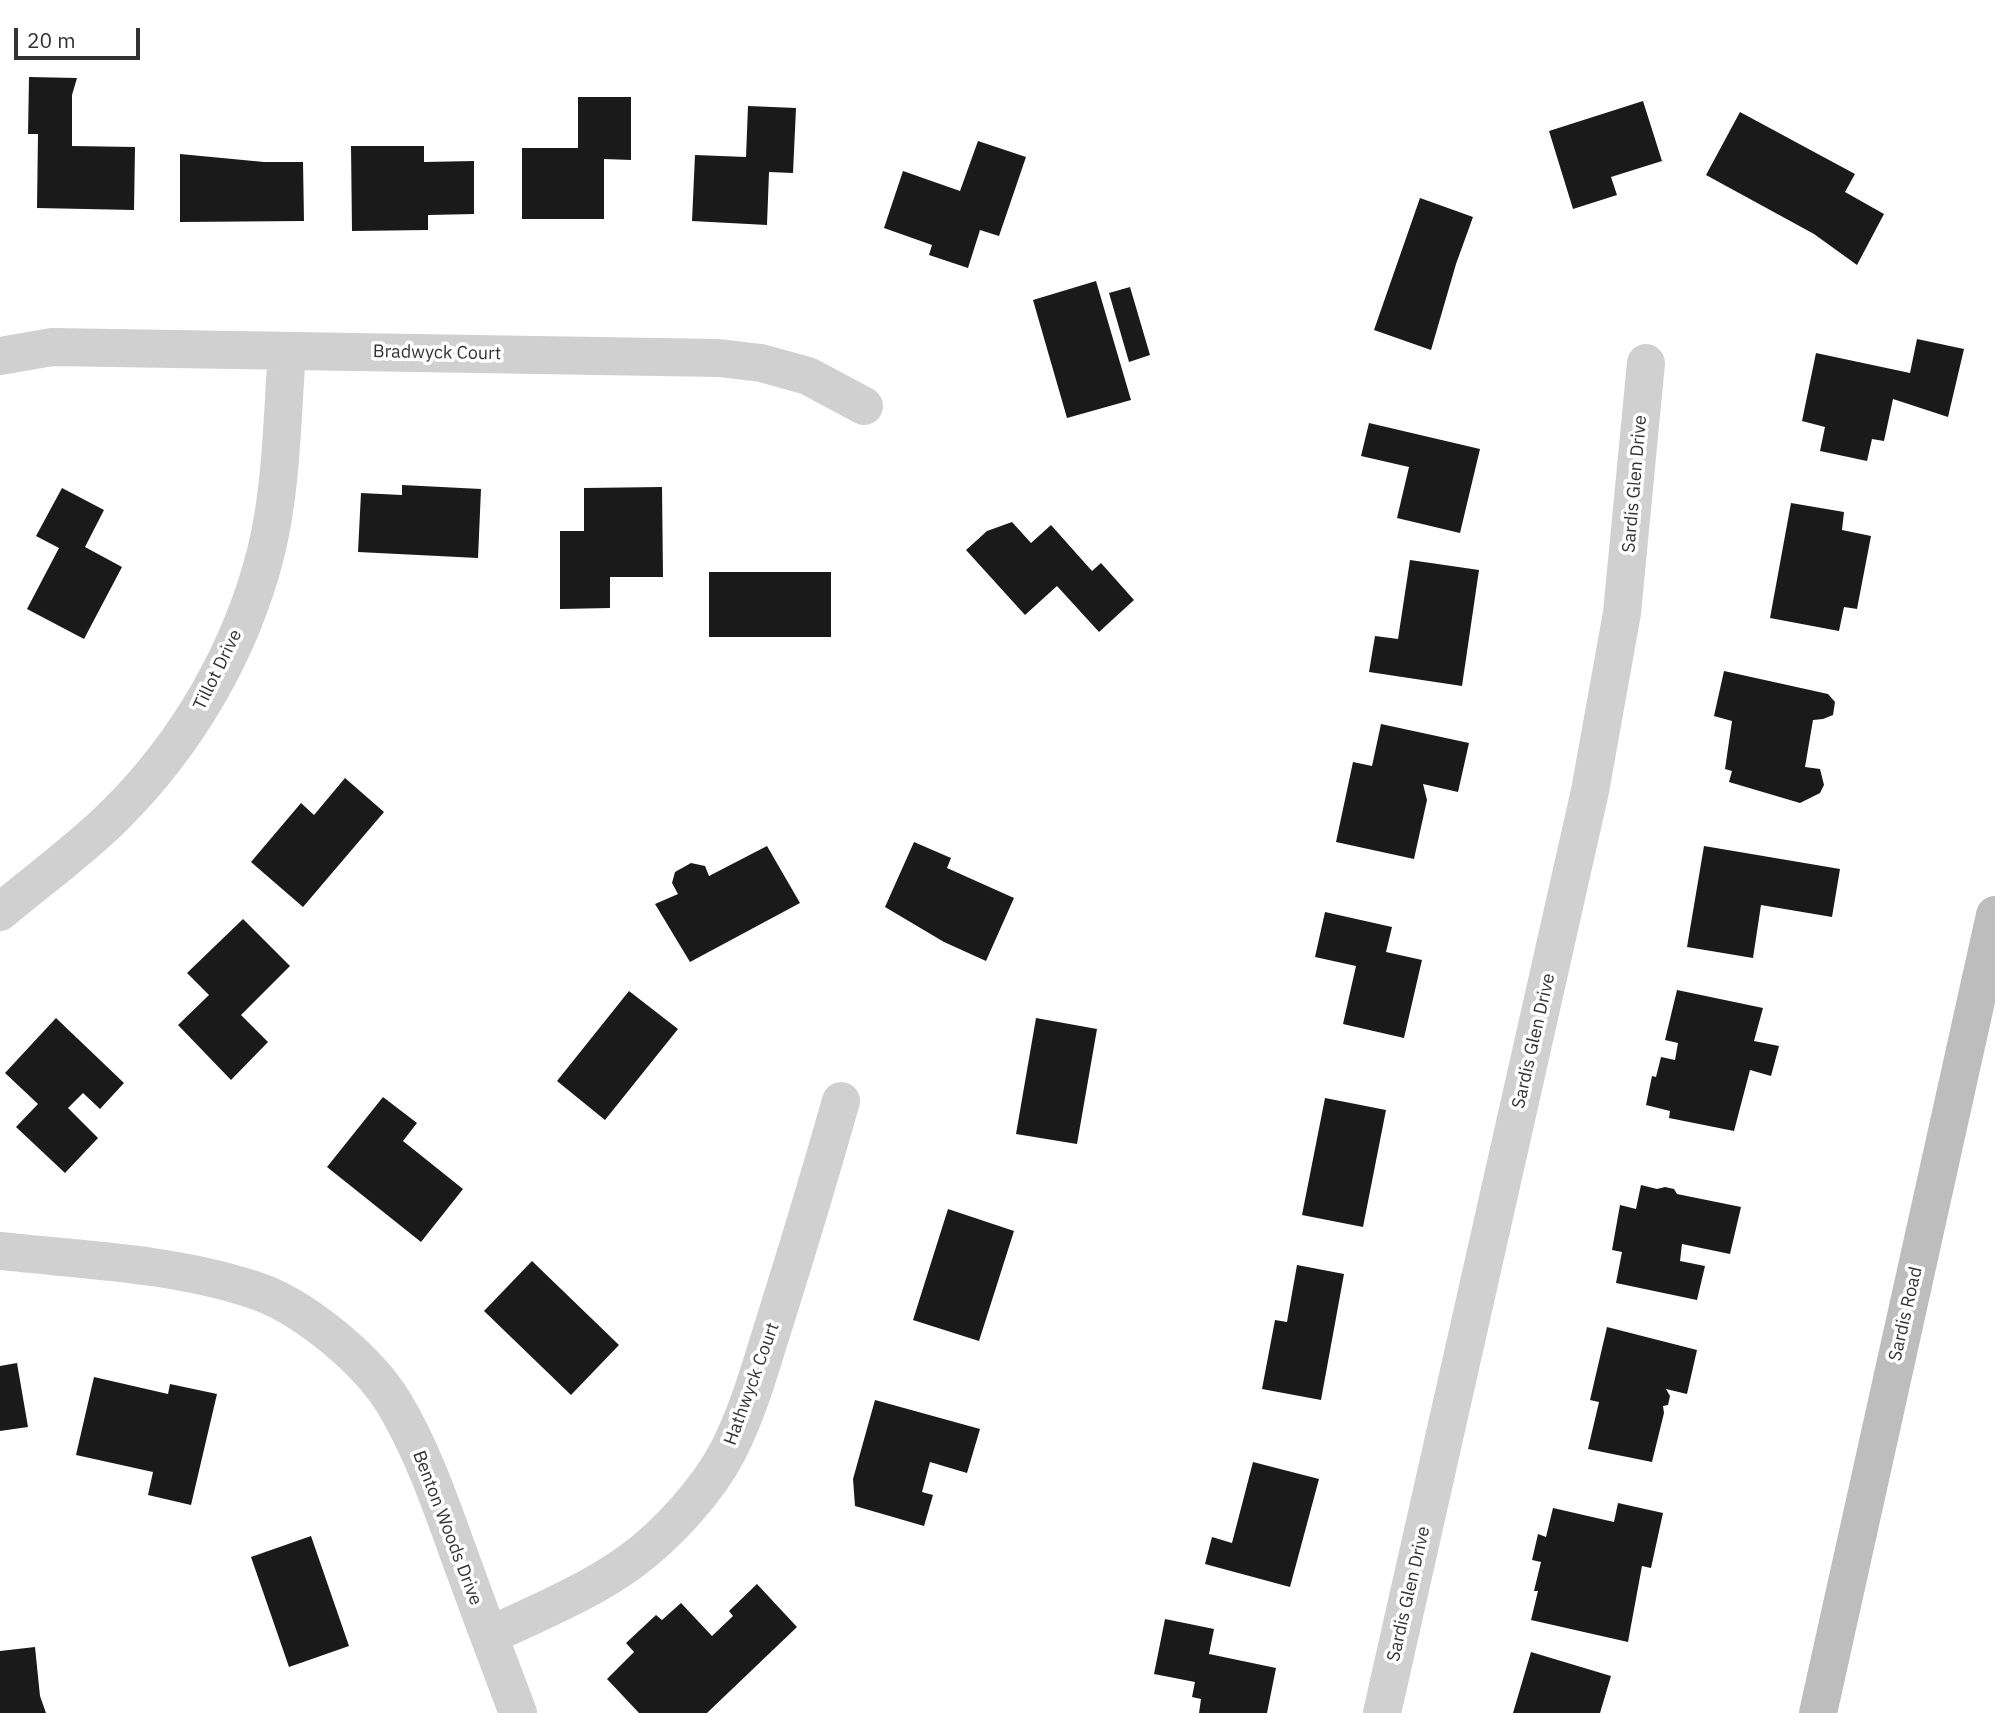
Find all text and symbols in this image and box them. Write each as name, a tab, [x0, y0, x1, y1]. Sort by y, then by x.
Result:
scale bar	[18, 14, 144, 58]
text: 20 m	[27, 26, 76, 54]
street label: Bradwyck Court	[373, 341, 501, 365]
street label: Sardis Glen Drive	[1618, 414, 1652, 554]
street label: Tillot Drive	[189, 626, 247, 714]
street label: Sardis Glen Drive	[1508, 971, 1560, 1111]
street label: Sardis Road	[1885, 1265, 1927, 1363]
street label: Hathwyck Court	[720, 1320, 784, 1448]
street label: Benton Woods Drive	[408, 1448, 486, 1608]
street label: Sardis Glen Drive	[1383, 1524, 1435, 1664]

